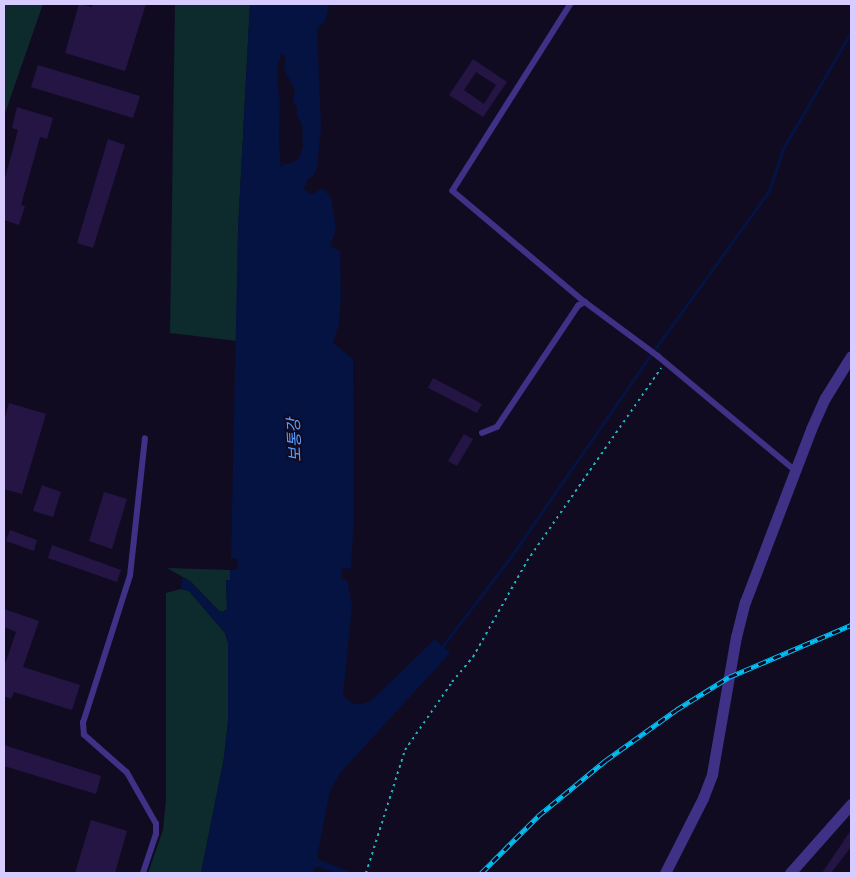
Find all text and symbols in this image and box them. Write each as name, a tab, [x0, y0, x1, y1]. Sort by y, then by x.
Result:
water label: 보통강	[284, 417, 306, 463]

